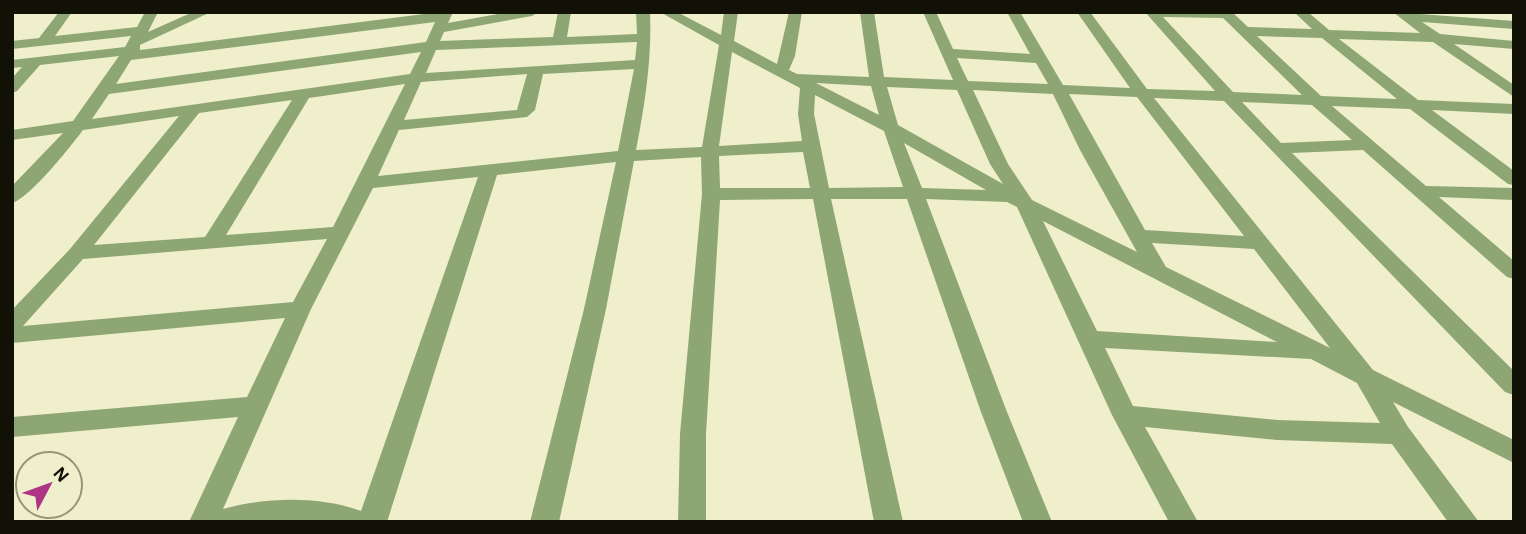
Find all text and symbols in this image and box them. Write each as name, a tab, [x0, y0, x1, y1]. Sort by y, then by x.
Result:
north arrow	[14, 450, 84, 520]
text: N	[49, 464, 72, 486]

